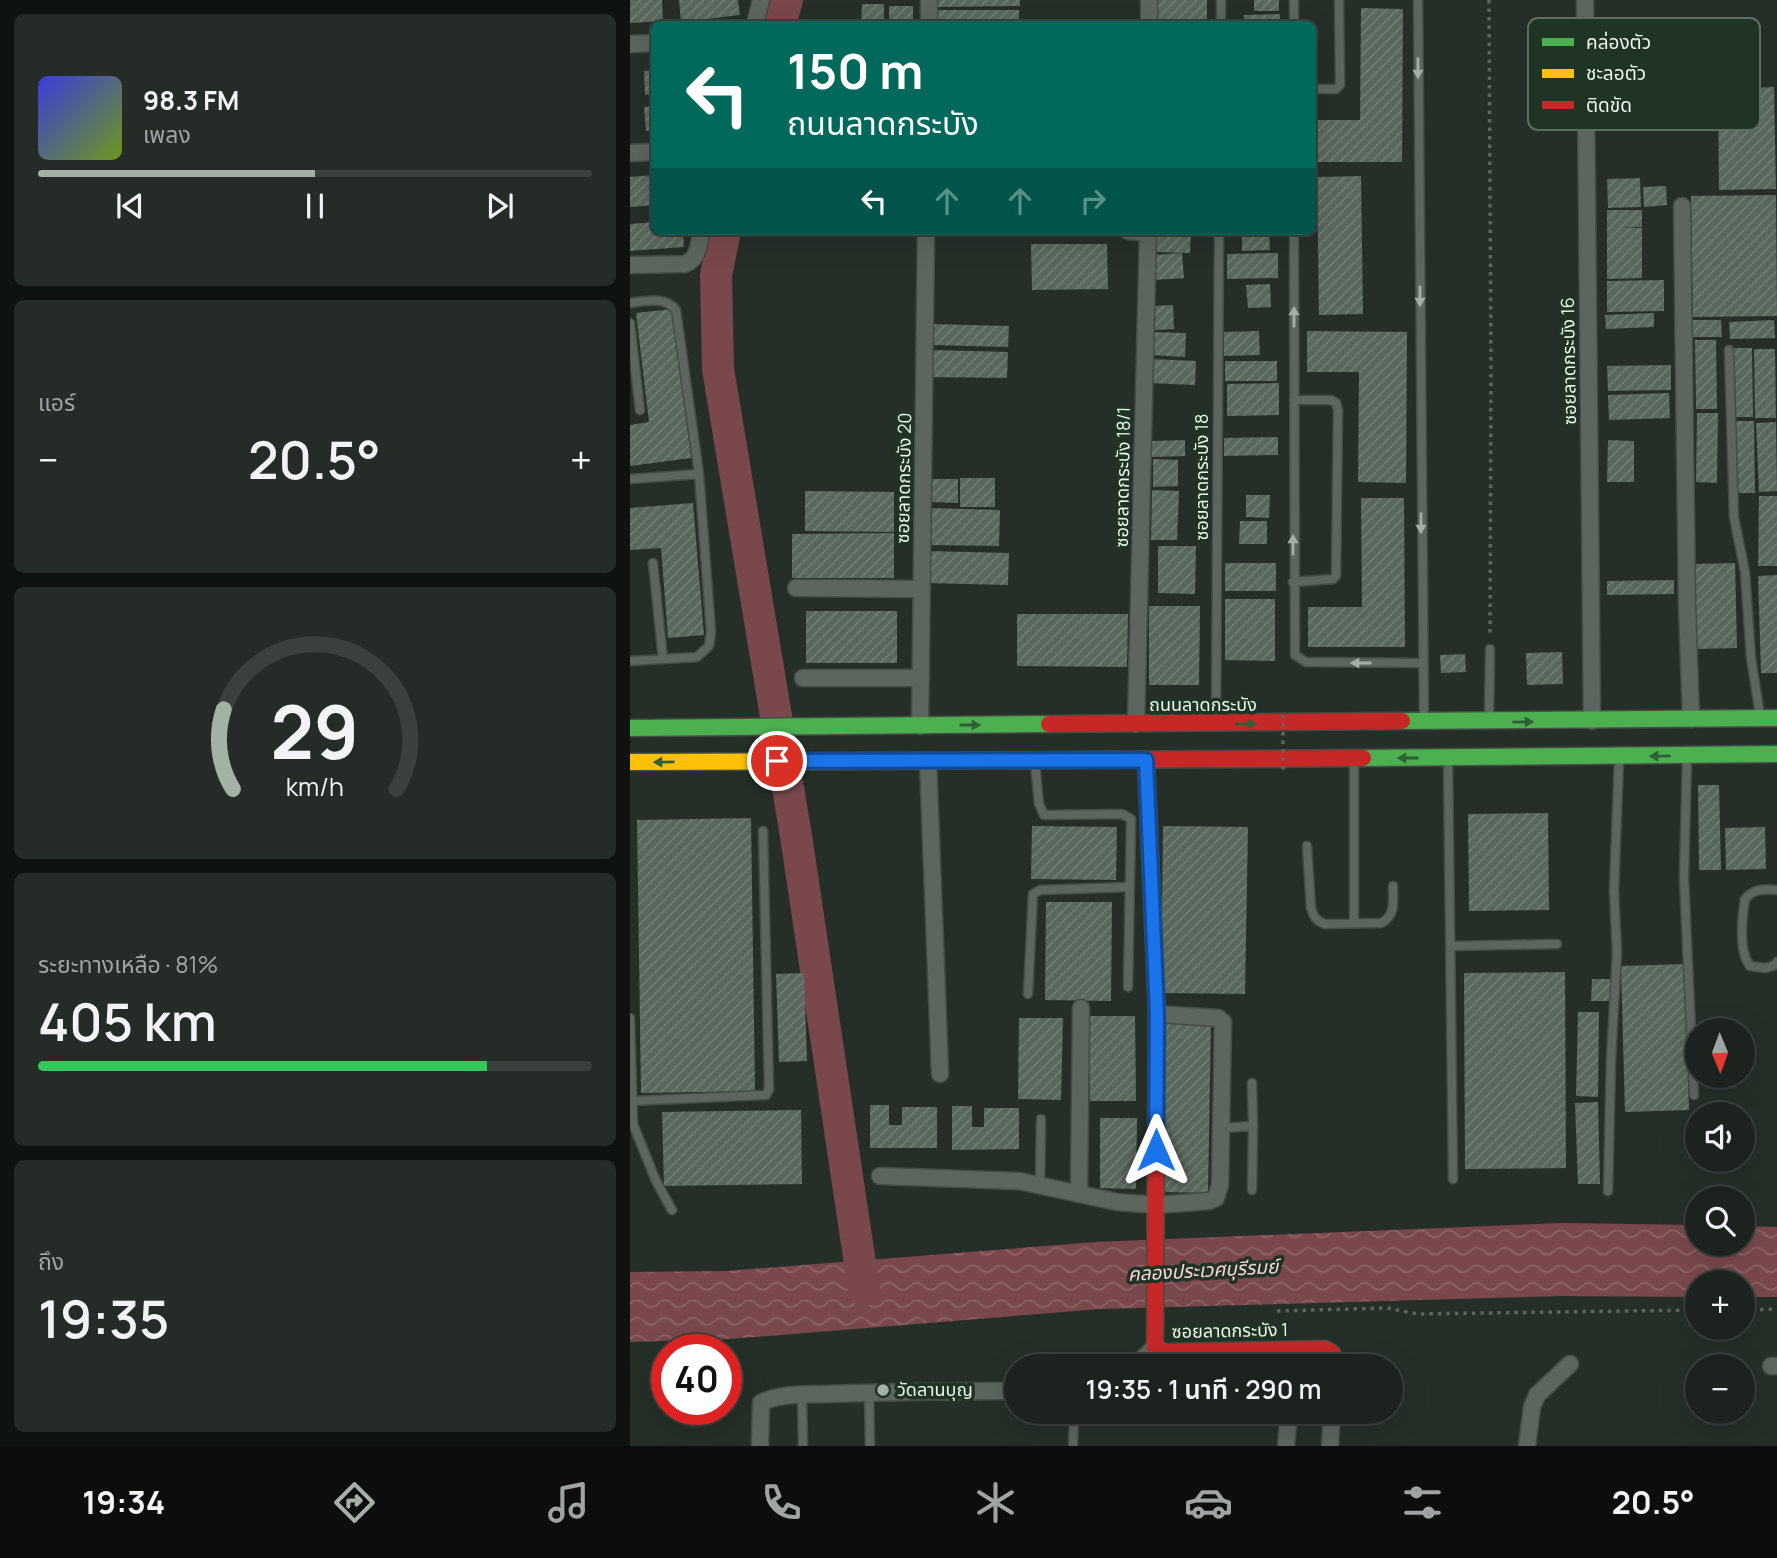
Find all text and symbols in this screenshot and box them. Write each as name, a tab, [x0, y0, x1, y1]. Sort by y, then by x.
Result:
legend	[1528, 18, 1760, 130]
text: คล่องตัว	[1586, 29, 1651, 55]
text: 150 m	[787, 37, 923, 104]
icon: left	[672, 49, 763, 140]
one-way arrow	[1413, 57, 1424, 79]
text: ชะลอตัว	[1586, 60, 1646, 86]
text: 98.3 FM	[143, 82, 239, 118]
text: ติดขัด	[1586, 92, 1632, 118]
text: ถนนลาดกระบัง	[787, 101, 979, 145]
text: เพลง	[143, 118, 191, 150]
icon: left	[855, 182, 893, 220]
icon: ahead	[928, 182, 966, 220]
icon: ahead	[1001, 182, 1039, 220]
icon: right	[1074, 182, 1112, 220]
icon: previous	[111, 187, 149, 225]
icon: pause	[296, 187, 334, 225]
icon: next	[481, 187, 519, 225]
one-way arrow	[1414, 285, 1426, 307]
street label: ซอยลาดกระบัง 16	[1555, 297, 1581, 425]
one-way arrow	[1288, 306, 1300, 328]
text: แอร์	[38, 386, 75, 418]
street label: ซอยลาดกระบัง 18/1	[1109, 406, 1135, 548]
street label: ซอยลาดกระบัง 20	[890, 412, 916, 544]
street label: ซอยลาดกระบัง 18	[1189, 414, 1213, 540]
text: 20.5°	[248, 424, 381, 495]
text: −	[38, 433, 59, 485]
text: +	[570, 433, 592, 485]
one-way arrow	[1415, 512, 1427, 534]
one-way arrow	[1287, 534, 1299, 556]
one-way arrow	[1350, 657, 1372, 669]
text: 29	[271, 681, 359, 781]
street label: ถนนลาดกระบัง	[1149, 692, 1257, 716]
one-way arrow	[1512, 716, 1534, 727]
one-way arrow	[1235, 718, 1257, 730]
one-way arrow	[959, 720, 981, 731]
pin	[747, 731, 807, 791]
icon: arrive	[758, 742, 796, 780]
one-way arrow	[1649, 750, 1671, 762]
one-way arrow	[1397, 752, 1419, 764]
one-way arrow	[653, 756, 675, 768]
text: km/h	[286, 769, 344, 804]
text: ระยะทางเหลือ · 81%	[38, 948, 218, 980]
text: 405 km	[38, 986, 217, 1057]
north arrow	[1685, 1018, 1755, 1088]
map controls	[1685, 1018, 1755, 1424]
button: sound	[1685, 1102, 1755, 1172]
position arrow	[1119, 1113, 1193, 1187]
button: search	[1685, 1186, 1755, 1256]
text: ถึง	[38, 1245, 64, 1277]
water label: คลองประเวศบุรีรมย์	[1127, 1253, 1283, 1287]
button: +	[1685, 1270, 1755, 1340]
text: 19:35	[38, 1283, 169, 1354]
street label: ซอยลาดกระบัง 1	[1172, 1317, 1288, 1343]
speed limit sign: 40	[651, 1334, 742, 1425]
button: −	[1685, 1354, 1755, 1424]
text: 19:35 · 1 นาที · 290 m	[1085, 1371, 1322, 1407]
place label: วัดลานบุญ	[897, 1377, 973, 1401]
marker: วัดลานบุญ	[875, 1382, 891, 1398]
icon: directions	[330, 1478, 379, 1527]
icon: music	[544, 1478, 593, 1527]
icon: phone	[757, 1478, 806, 1527]
icon: climate	[971, 1478, 1020, 1527]
icon: car	[1184, 1478, 1233, 1527]
icon: filters	[1398, 1478, 1447, 1527]
text: 19:34	[82, 1480, 165, 1524]
text: 20.5°	[1612, 1480, 1695, 1524]

